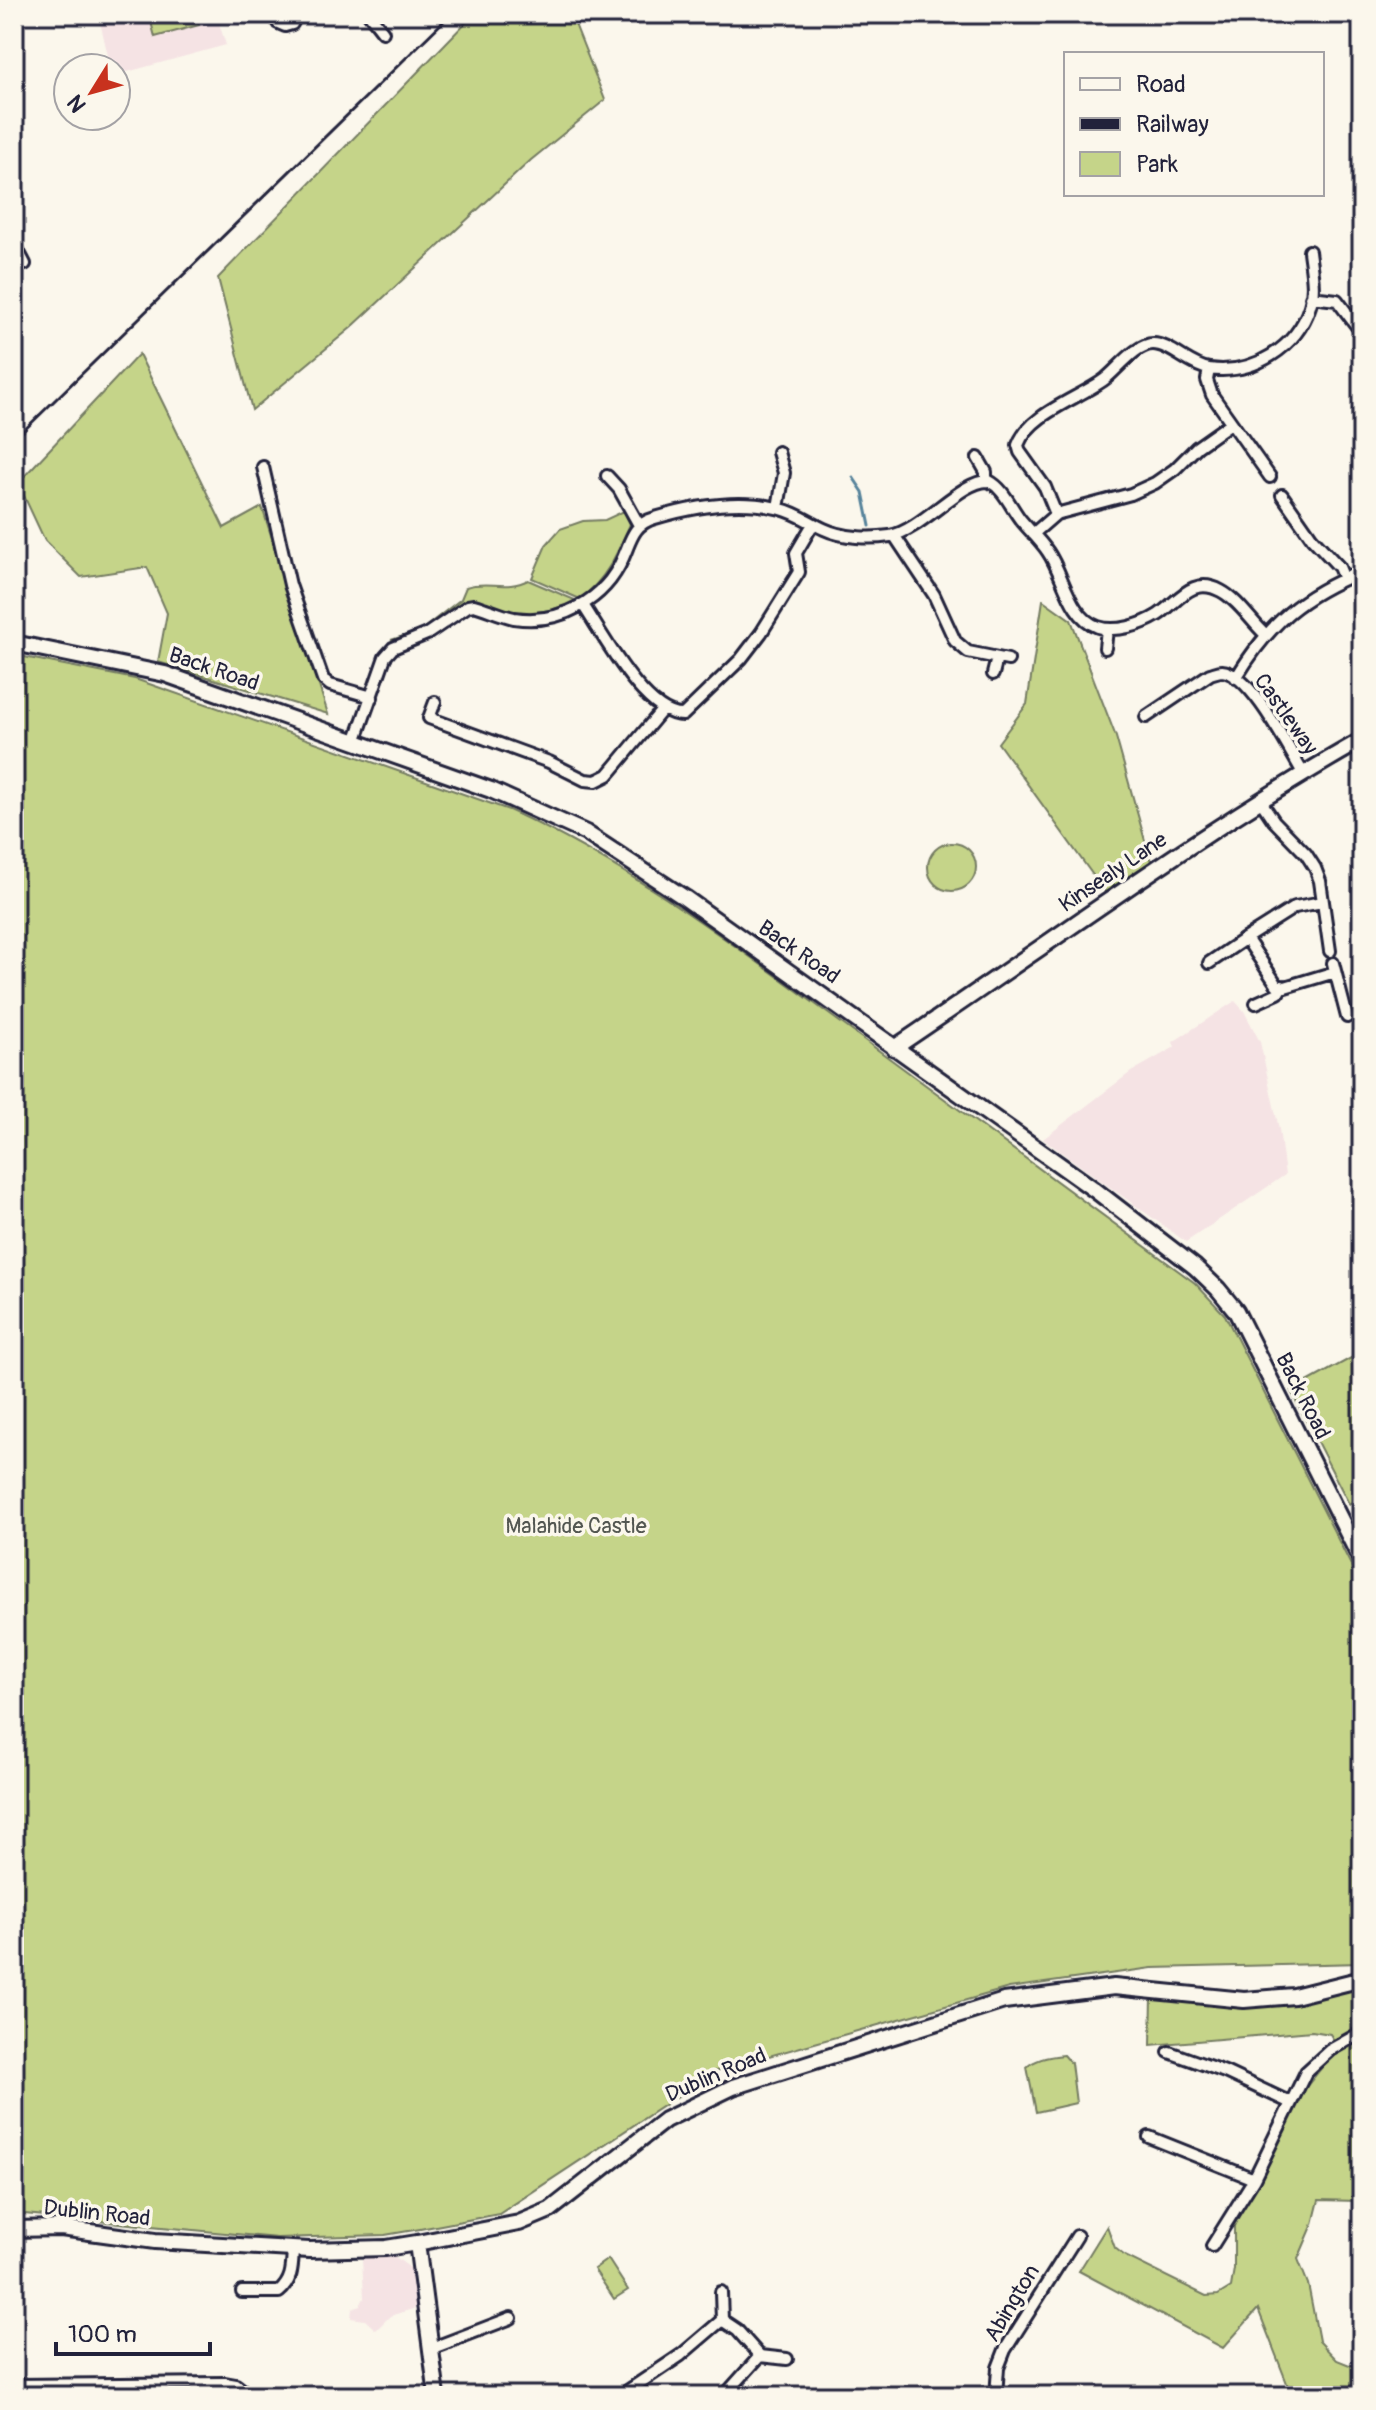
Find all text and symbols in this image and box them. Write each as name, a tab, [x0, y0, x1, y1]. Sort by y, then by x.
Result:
north arrow	[52, 52, 132, 132]
legend	[1064, 52, 1324, 196]
text: Road	[1136, 70, 1186, 99]
text: N	[61, 89, 92, 118]
text: Railway	[1136, 110, 1209, 139]
text: Park	[1136, 150, 1178, 179]
street label: Back Road	[165, 641, 263, 697]
street label: Castleway	[1248, 668, 1324, 760]
street label: Kinsealy Lane	[1054, 825, 1173, 918]
street label: Back Road	[753, 914, 845, 990]
street label: Back Road	[1269, 1348, 1337, 1444]
park label: Malahide Castle	[505, 1512, 647, 1540]
street label: Dublin Road	[661, 2041, 771, 2109]
street label: Dublin Road	[42, 2193, 152, 2233]
street label: Abington	[978, 2259, 1046, 2347]
scale bar	[56, 2306, 210, 2356]
text: 100 m	[68, 2320, 137, 2349]

